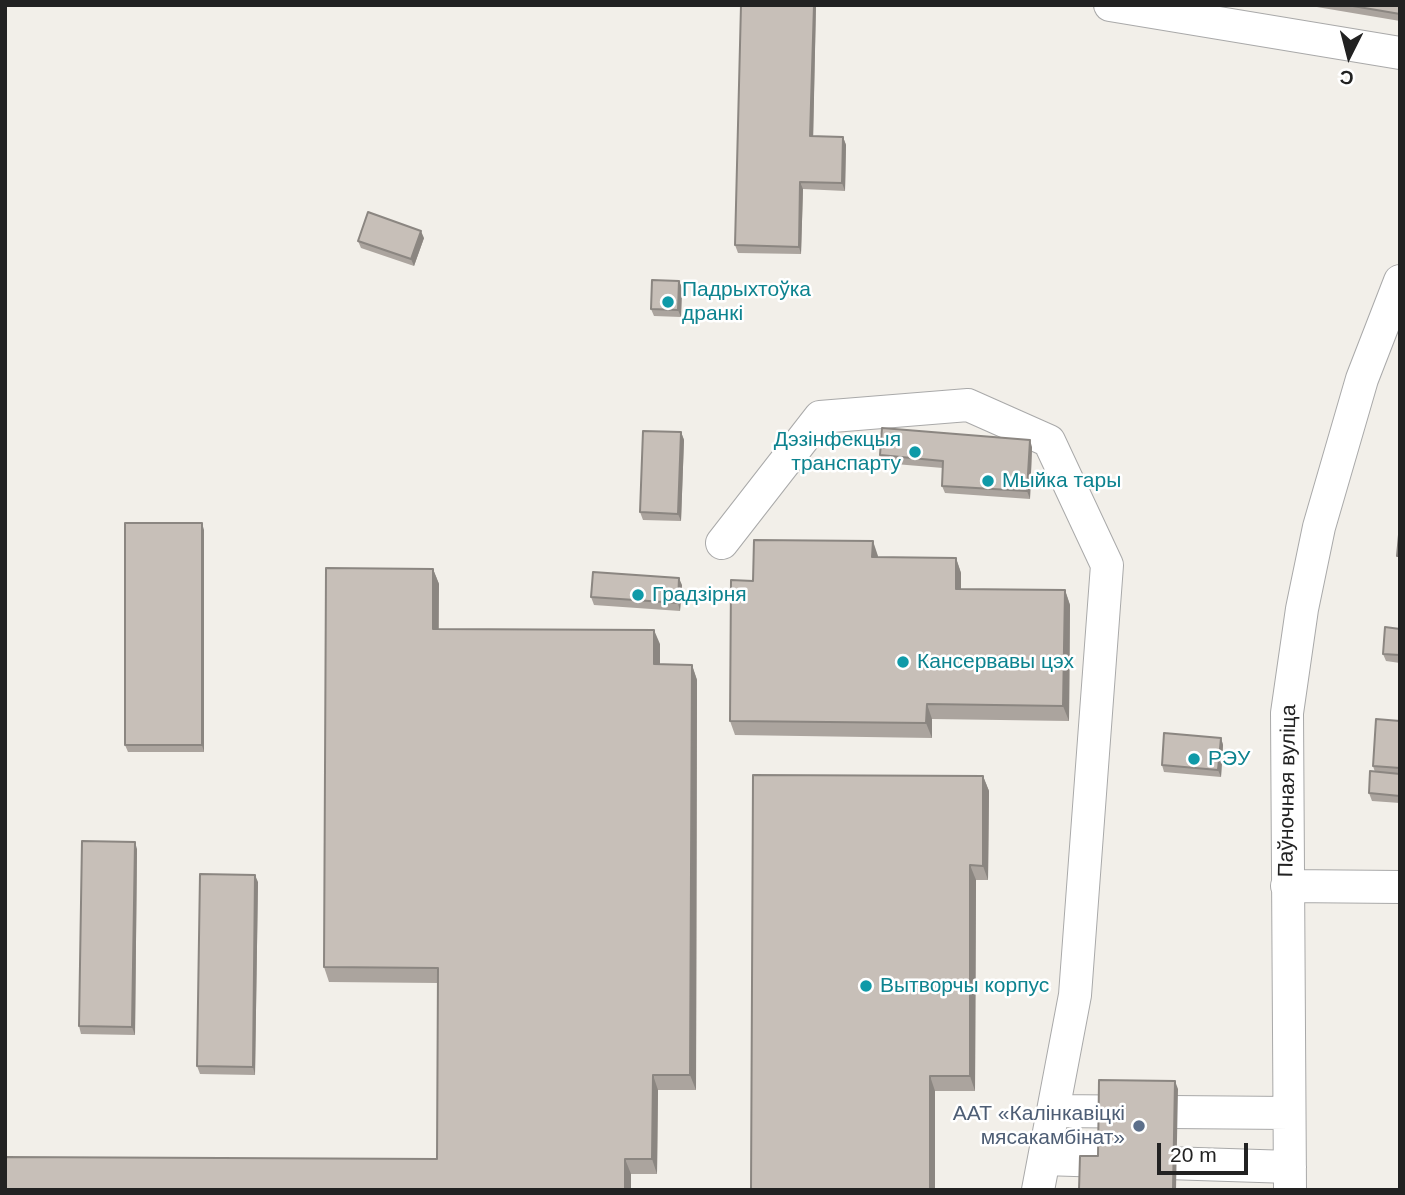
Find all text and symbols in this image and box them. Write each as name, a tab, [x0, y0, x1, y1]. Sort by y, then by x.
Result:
north arrow	[1314, 21, 1384, 91]
text: С	[1339, 66, 1355, 89]
place label: Падрыхтоўка дранкі	[682, 277, 811, 327]
marker: Падрыхтоўка дранкі	[660, 294, 676, 310]
place label: Дэзінфекцыя транспарту	[774, 427, 901, 477]
marker: Дэзінфекцыя транспарту	[907, 444, 923, 460]
place label: Мыйка тары	[1002, 468, 1121, 494]
marker: Мыйка тары	[980, 473, 996, 489]
place label: Градзірня	[652, 582, 747, 608]
marker: Градзірня	[630, 587, 646, 603]
place label: Кансервавы цэх	[917, 649, 1074, 675]
marker: Кансервавы цэх	[895, 654, 911, 670]
street label: Паўночная вуліца	[1274, 704, 1302, 878]
place label: РЭУ	[1208, 746, 1250, 772]
marker: РЭУ	[1186, 751, 1202, 767]
place label: Вытворчы корпус	[880, 973, 1049, 999]
marker: Вытворчы корпус	[858, 978, 874, 994]
place label: ААТ «Калінкавіцкі мясакамбінат»	[953, 1101, 1125, 1151]
marker: ААТ «Калінкавіцкі мясакамбінат»	[1131, 1118, 1147, 1134]
scale bar	[1160, 1128, 1251, 1172]
text: 20 m	[1170, 1143, 1217, 1166]

